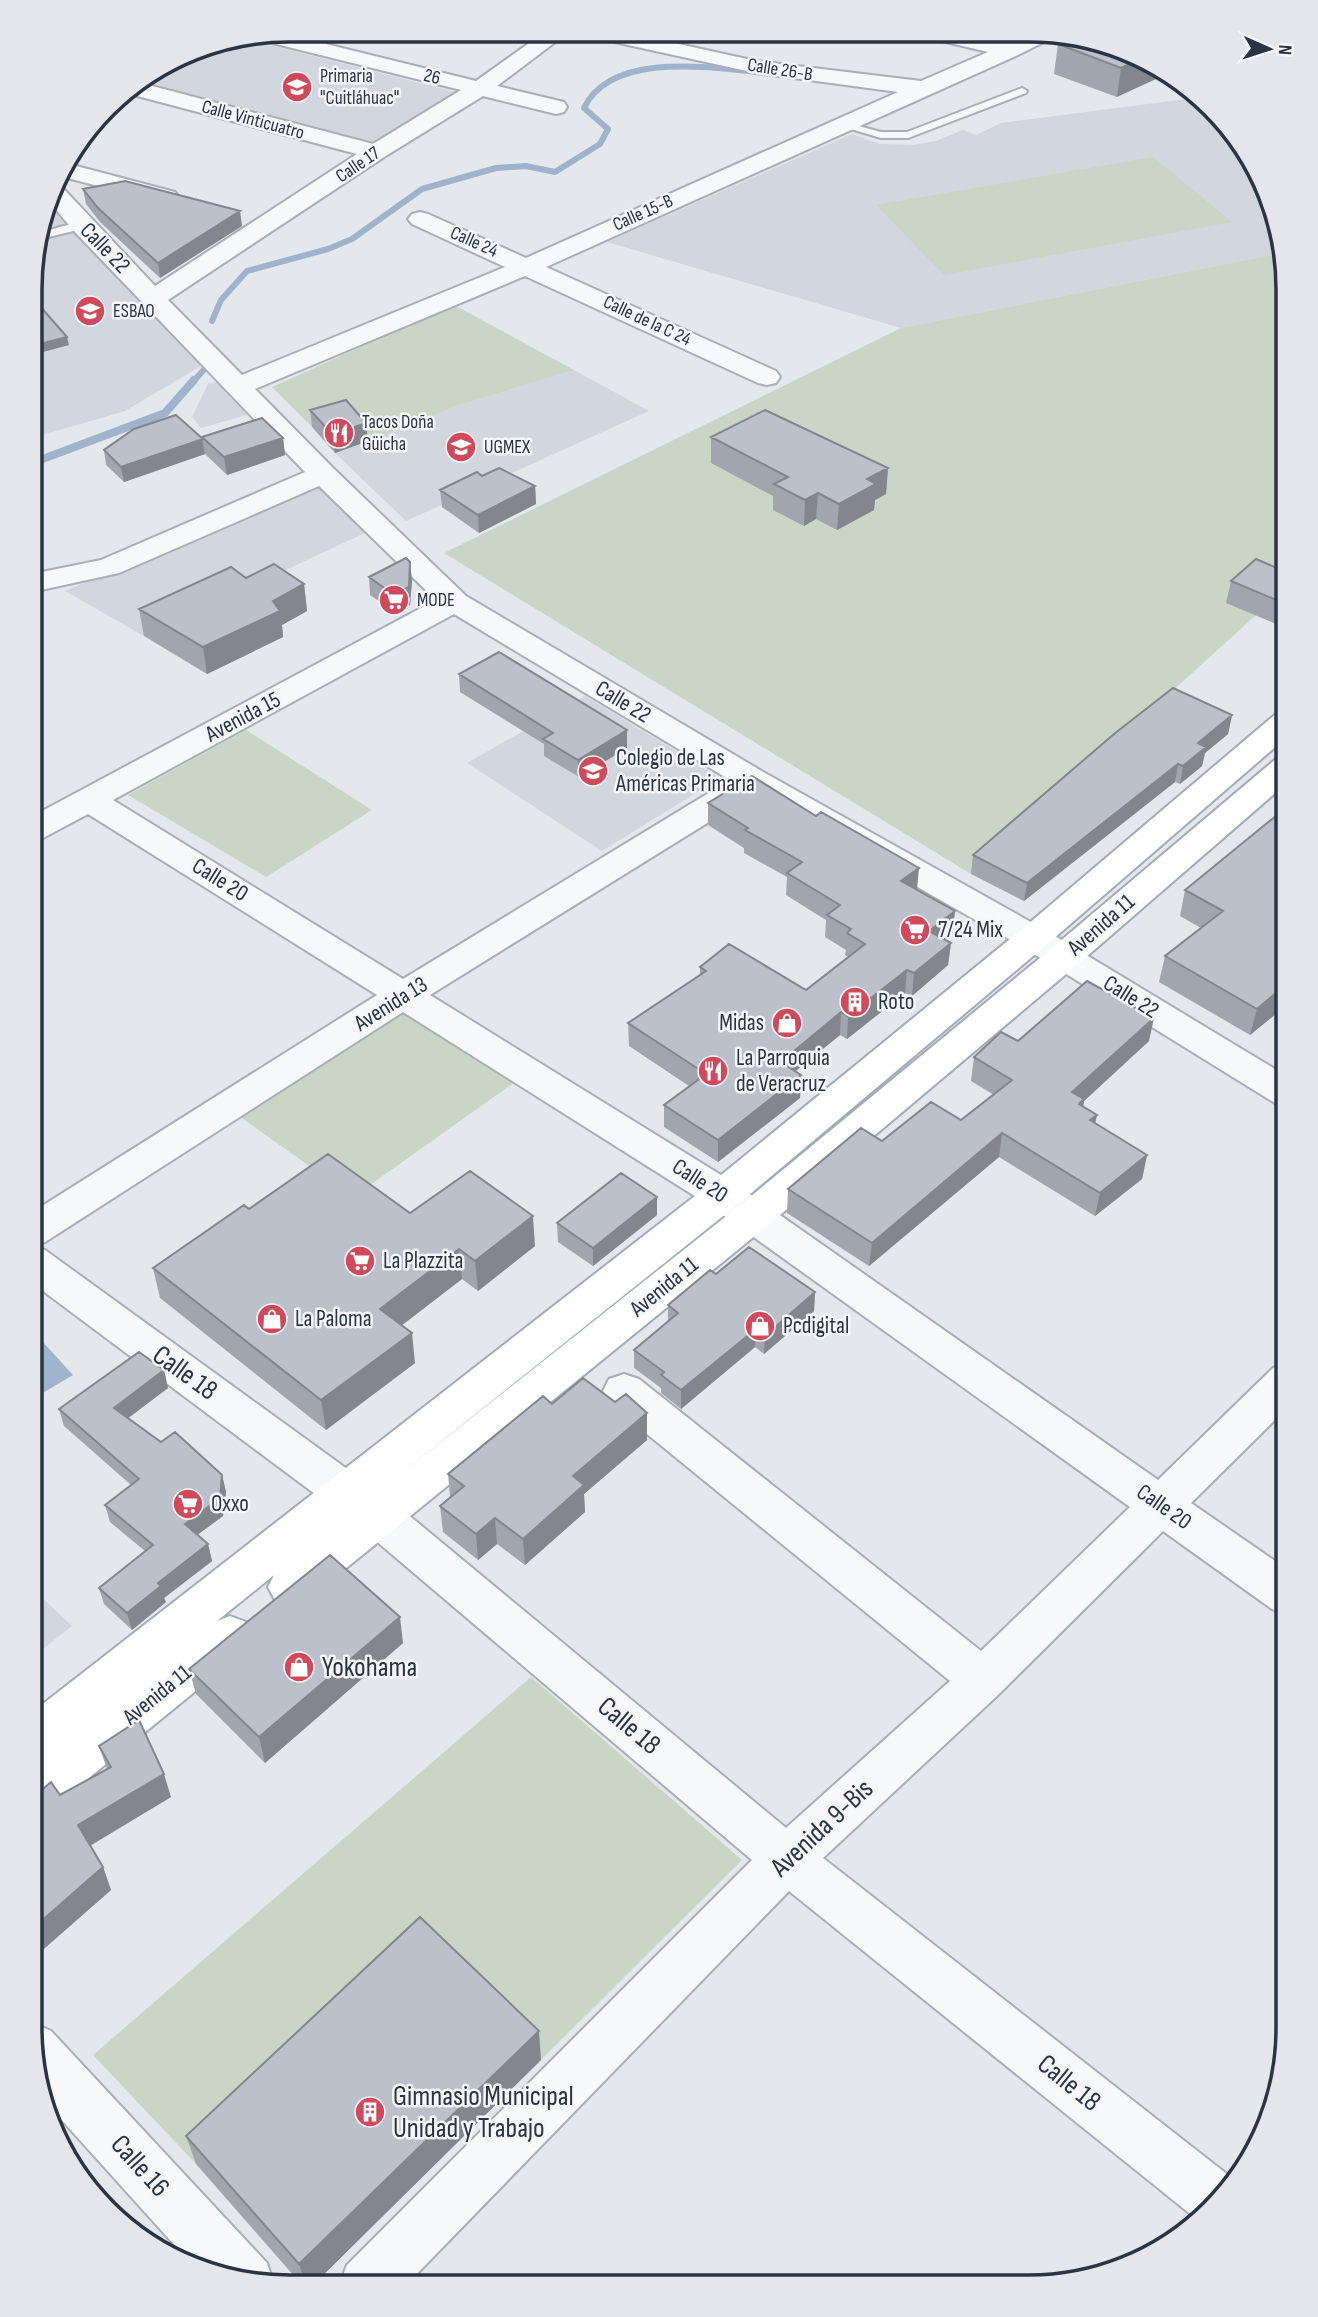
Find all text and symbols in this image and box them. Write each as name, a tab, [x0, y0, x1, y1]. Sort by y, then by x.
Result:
north arrow	[1234, 14, 1304, 84]
text: N	[1273, 44, 1296, 55]
street label: Calle 26-B	[746, 54, 814, 86]
street label: 26	[421, 64, 443, 90]
place label: Primaria "Cuitláhuac"	[320, 65, 399, 110]
school or university icon: Primaria "Cuitláhuac"	[280, 70, 314, 104]
street label: Calle Vinticuatro	[199, 95, 307, 145]
street label: Calle 17	[332, 142, 385, 188]
street label: Calle 15-B	[609, 190, 677, 236]
street label: Calle 22	[74, 217, 136, 279]
street label: Calle 24	[447, 221, 501, 263]
street label: Calle de la C 24	[599, 291, 695, 351]
school or university icon: ESBAO	[73, 294, 107, 328]
place label: ESBAO	[113, 300, 155, 323]
place label: Tacos Doña Güicha	[362, 411, 434, 456]
restaurant icon: Tacos Doña Güicha	[322, 416, 356, 450]
school or university icon: UGMEX	[444, 430, 478, 464]
place label: UGMEX	[484, 436, 530, 459]
supermarket icon: MODE	[377, 583, 411, 617]
place label: MODE	[417, 589, 455, 612]
street label: Calle 22	[590, 675, 656, 729]
street label: Avenida 15	[200, 686, 285, 749]
place label: Colegio de Las Américas Primaria	[615, 744, 755, 798]
school or university icon: Colegio de Las Américas Primaria	[576, 754, 610, 788]
street label: Calle 20	[187, 852, 253, 908]
street label: Avenida 11	[1061, 888, 1140, 962]
supermarket icon: 7/24 Mix	[898, 913, 932, 947]
place label: 7/24 Mix	[938, 916, 1003, 944]
street label: Calle 22	[1098, 969, 1164, 1025]
street label: Avenida 13	[348, 971, 433, 1038]
building icon: Roto	[838, 985, 872, 1019]
place label: Roto	[878, 988, 914, 1016]
shop icon: Midas	[770, 1006, 804, 1040]
place label: Midas	[719, 1009, 764, 1037]
place label: La Parroquia de Veracruz	[736, 1044, 830, 1098]
restaurant icon: La Parroquia de Veracruz	[696, 1054, 730, 1088]
street label: Calle 20	[667, 1153, 733, 1209]
supermarket icon: La Plazzita	[343, 1244, 377, 1278]
place label: La Plazzita	[383, 1247, 463, 1275]
street label: Avenida 11	[623, 1251, 704, 1324]
shop icon: La Paloma	[255, 1302, 289, 1336]
place label: La Paloma	[295, 1305, 372, 1333]
shop icon: Pcdigital	[743, 1309, 777, 1343]
place label: Pcdigital	[783, 1312, 849, 1340]
street label: Calle 18	[146, 1338, 224, 1408]
street label: Calle 20	[1131, 1478, 1197, 1536]
supermarket icon: Oxxo	[171, 1487, 205, 1521]
place label: Oxxo	[211, 1490, 249, 1518]
shop icon: Yokohama	[282, 1650, 316, 1684]
place label: Yokohama	[322, 1651, 417, 1684]
street label: Avenida 11	[116, 1659, 197, 1732]
street label: Calle 18	[591, 1690, 667, 1762]
street label: Avenida 9-Bis	[763, 1772, 880, 1884]
street label: Calle 18	[1031, 2047, 1107, 2119]
place label: Gimnasio Municipal Unidad y Trabajo	[393, 2080, 574, 2145]
building icon: Gimnasio Municipal Unidad y Trabajo	[353, 2095, 387, 2129]
street label: Calle 16	[104, 2128, 176, 2204]

